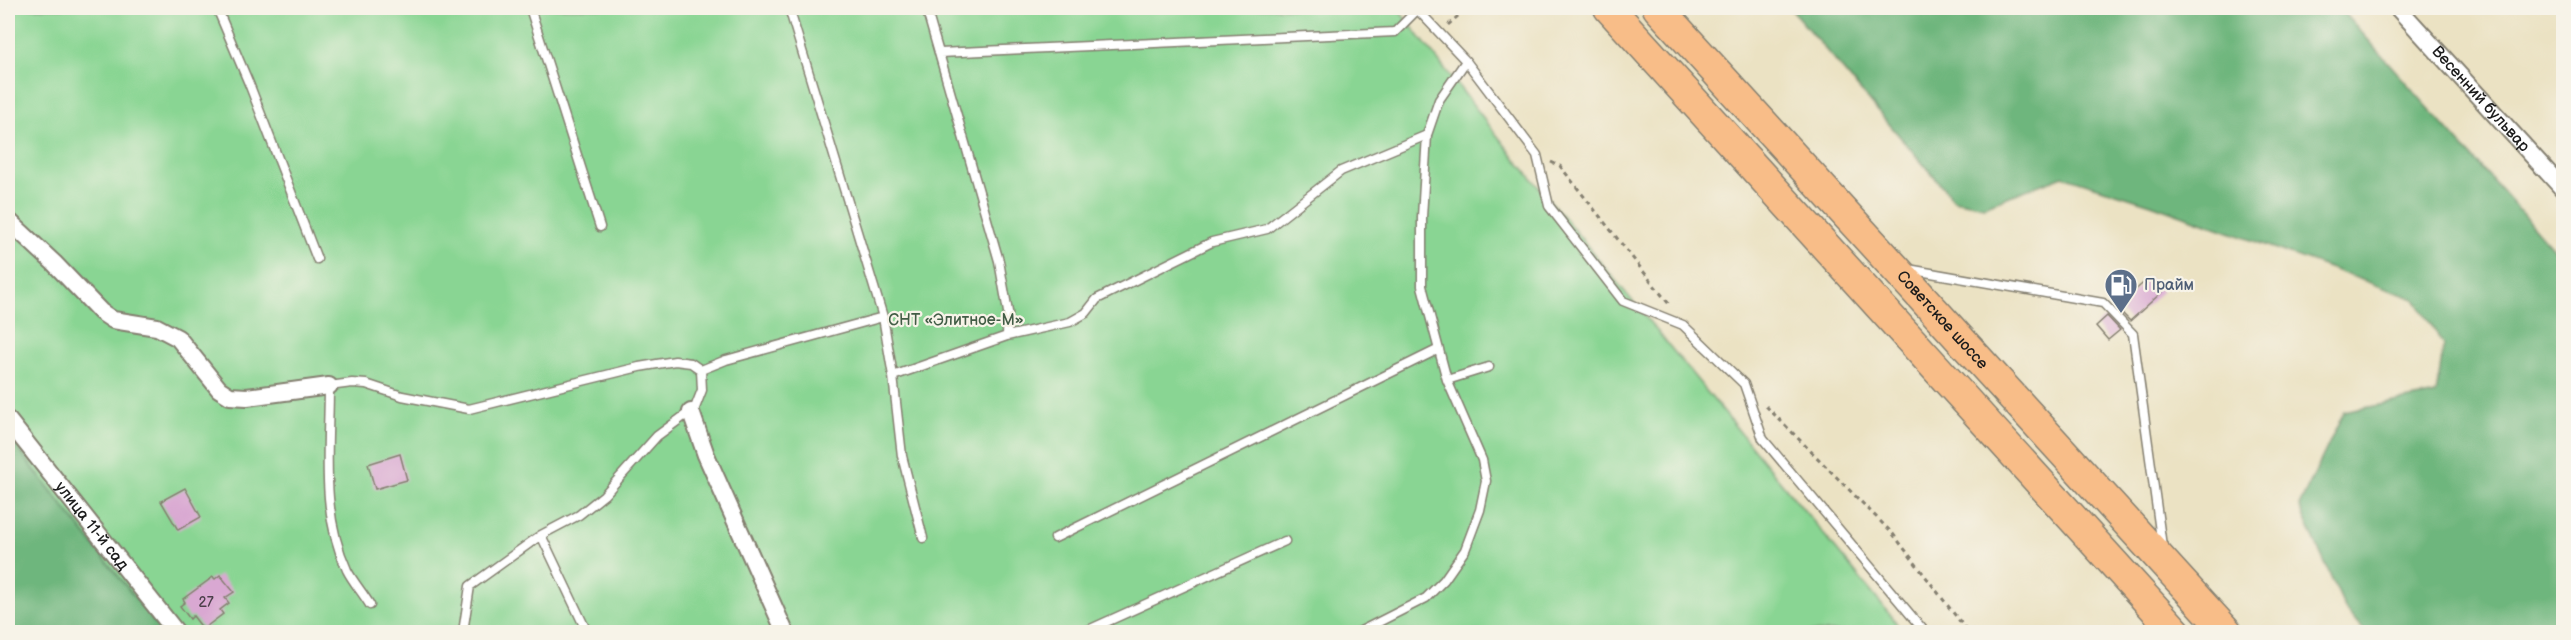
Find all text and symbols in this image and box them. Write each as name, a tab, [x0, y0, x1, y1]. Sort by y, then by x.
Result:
street label: Весенний бульвар	[2428, 42, 2534, 156]
street label: Советское шоссе	[1893, 267, 1992, 373]
fuel station icon: Прайм	[2103, 267, 2139, 314]
place label: Прайм	[2144, 276, 2194, 295]
park label: СНТ «Элитное-М»	[888, 311, 1024, 330]
street label: улица 11-й сад	[51, 478, 133, 574]
house number: 27	[198, 594, 214, 611]

